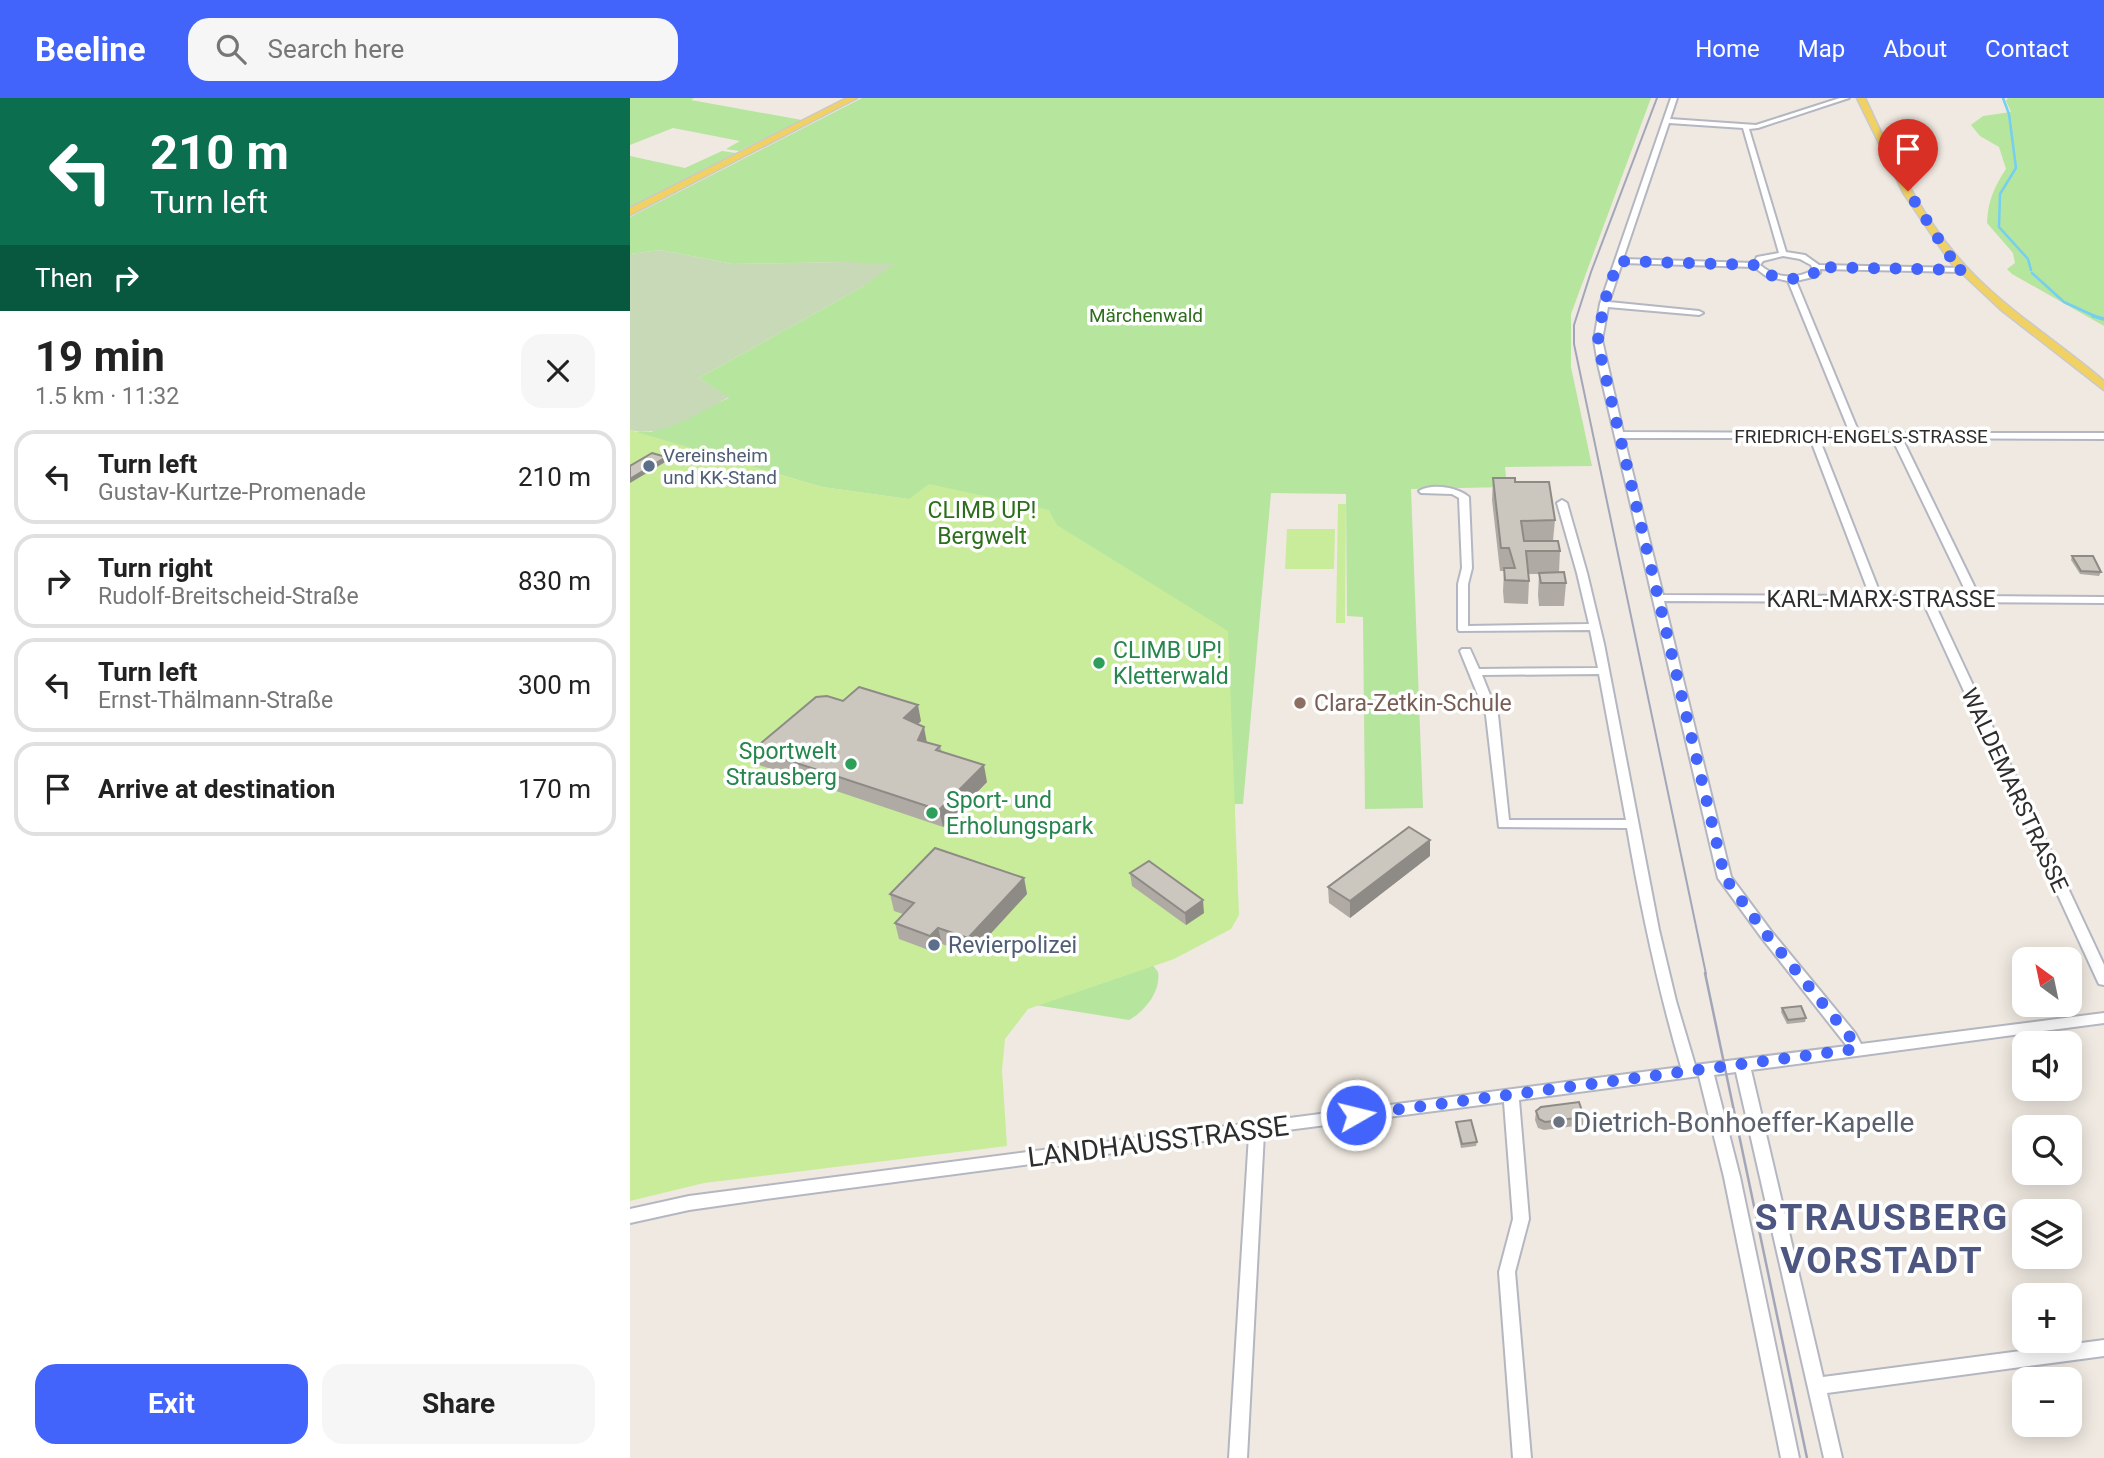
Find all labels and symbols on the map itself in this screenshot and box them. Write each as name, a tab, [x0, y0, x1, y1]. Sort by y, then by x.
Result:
pin	[1878, 119, 1938, 191]
park label: Märchenwald	[1089, 304, 1203, 327]
street label: FRIEDRICH-ENGELS-STRASSE	[1734, 425, 1988, 448]
place label: Vereinsheim und KK-Stand	[663, 444, 777, 489]
marker: Vereinsheim und KK-Stand	[641, 458, 657, 474]
park label: CLIMB UP! Bergwelt	[927, 497, 1037, 550]
street label: KARL-MARX-STRASSE	[1766, 586, 1996, 613]
place label: CLIMB UP! Kletterwald	[1113, 637, 1229, 690]
marker: CLIMB UP! Kletterwald	[1091, 655, 1107, 671]
street label: WALDEMARSTRASSE	[1955, 684, 2074, 896]
place label: Clara-Zetkin-Schule	[1314, 690, 1512, 717]
marker: Clara-Zetkin-Schule	[1292, 695, 1308, 711]
place label: Sportwelt Strausberg	[726, 738, 837, 791]
marker: Sportwelt Strausberg	[843, 756, 859, 772]
place label: Sport- und Erholungspark	[946, 787, 1094, 840]
marker: Sport- und Erholungspark	[924, 805, 940, 821]
place label: Revierpolizei	[948, 932, 1077, 959]
marker: Revierpolizei	[926, 937, 942, 953]
north arrow	[2012, 947, 2082, 1017]
position arrow	[1319, 1078, 1393, 1152]
place label: Dietrich-Bonhoeffer-Kapelle	[1573, 1106, 1914, 1139]
street label: LANDHAUSSTRASSE	[1026, 1109, 1291, 1174]
marker: Dietrich-Bonhoeffer-Kapelle	[1551, 1114, 1567, 1130]
district label: STRAUSBERG VORSTADT	[1755, 1196, 2009, 1282]

